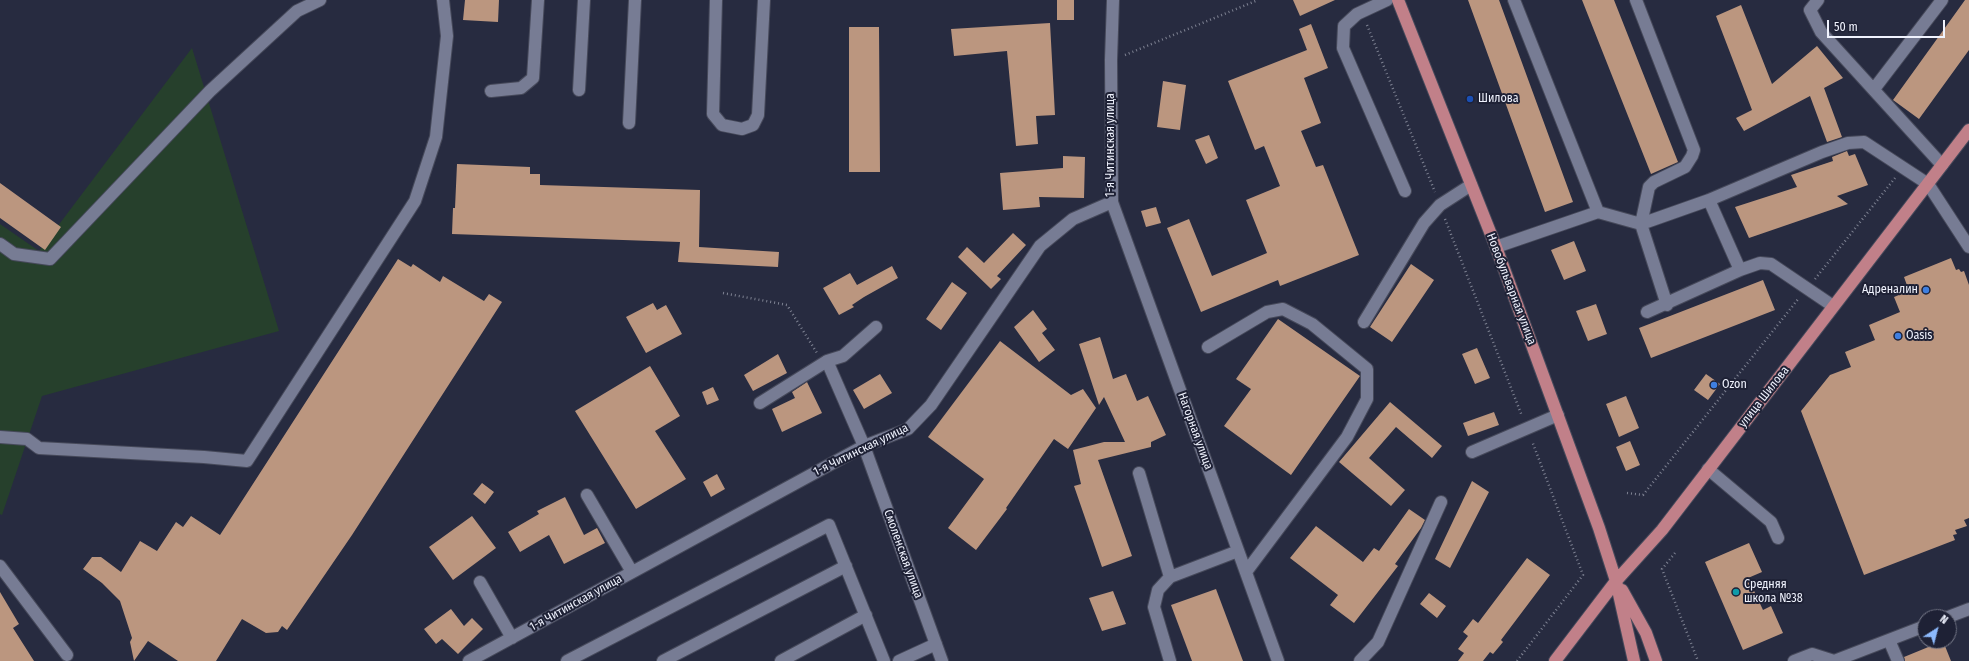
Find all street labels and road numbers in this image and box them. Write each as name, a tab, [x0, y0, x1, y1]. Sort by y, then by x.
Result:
street label: 1-я Читинская улица	[1104, 93, 1118, 197]
street label: Новобульварная улица	[1483, 231, 1539, 347]
street label: улица Шилова	[1736, 364, 1792, 430]
street label: Нагорная улица	[1174, 390, 1216, 472]
street label: 1-я Читинская улица	[811, 421, 911, 479]
street label: Смоленская улица	[880, 508, 926, 600]
street label: 1-я Читинская улица	[527, 572, 625, 634]

